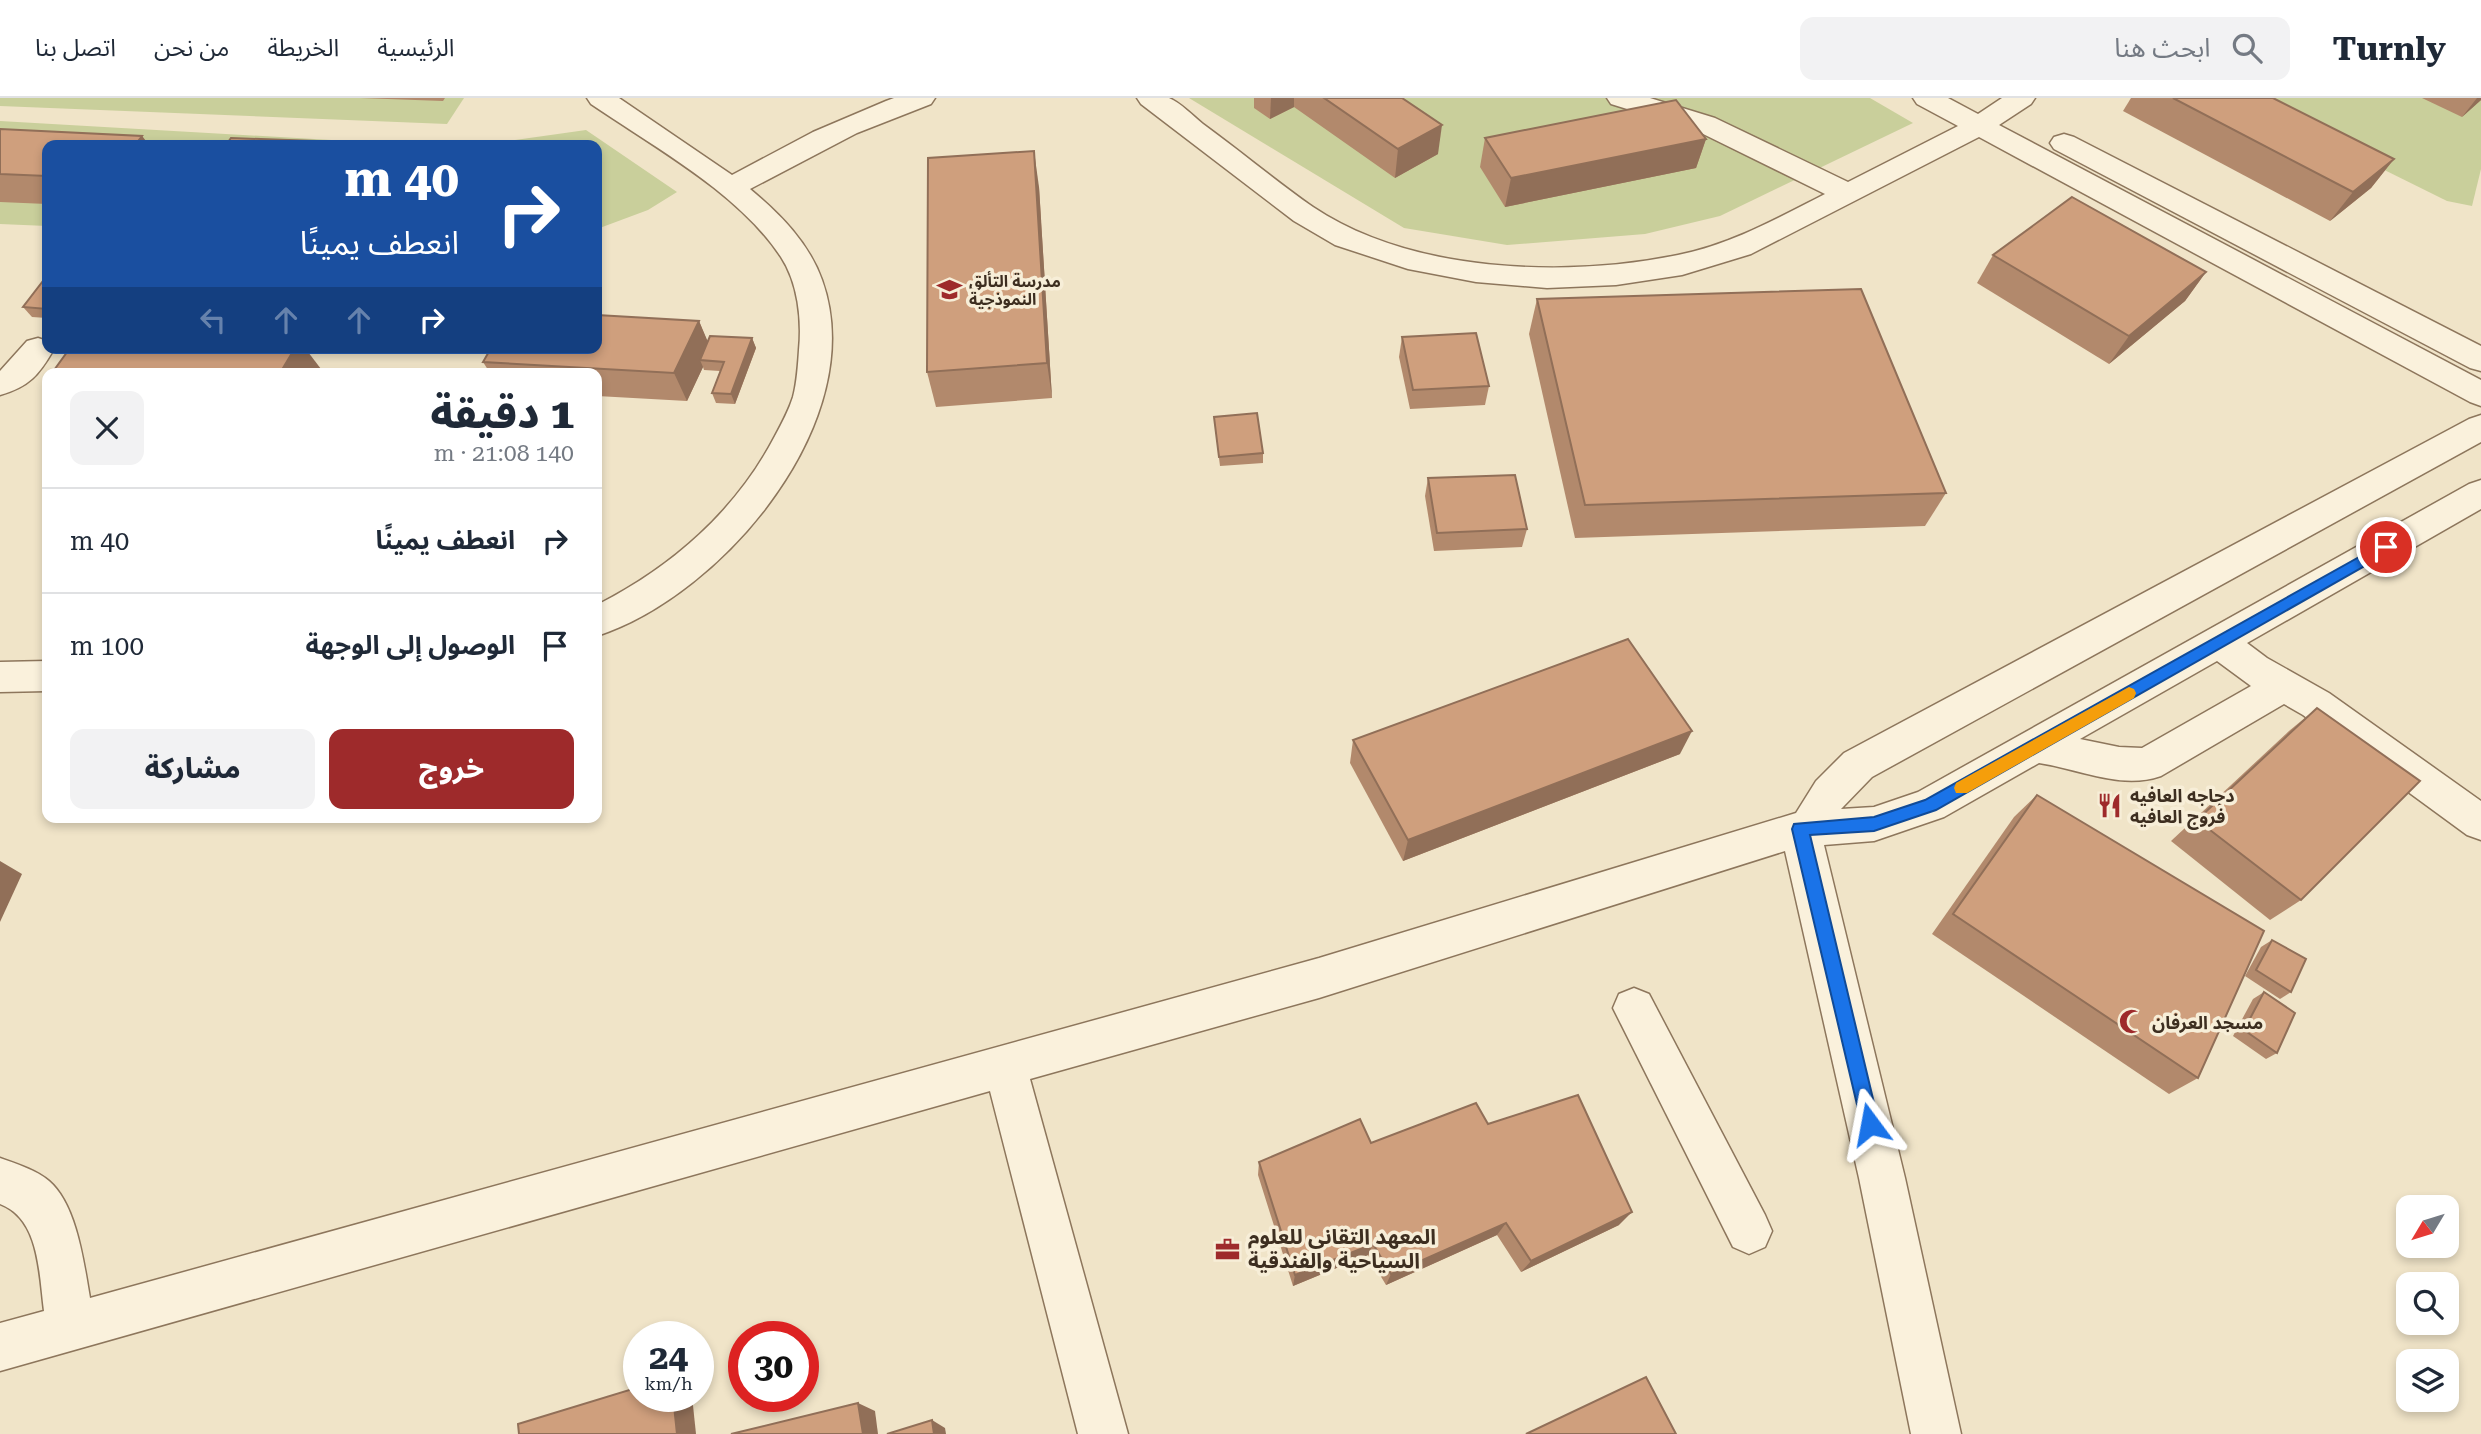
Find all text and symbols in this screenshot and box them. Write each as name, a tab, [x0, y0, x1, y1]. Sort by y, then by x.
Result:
search box	[1800, 17, 2290, 80]
icon: search	[2228, 29, 2266, 67]
text: Turnly	[2332, 29, 2446, 68]
text: ابحث هنا	[2114, 33, 2210, 63]
text: اتصل بنا	[35, 34, 116, 62]
text: من نحن	[154, 34, 229, 62]
text: الخريطة	[267, 34, 339, 62]
text: الرئيسية	[377, 34, 454, 62]
text: 40 m	[344, 151, 459, 208]
icon: right	[483, 168, 574, 259]
text: انعطف يمينًا	[300, 224, 459, 262]
place label: مدرسة التألق النموذجية	[969, 271, 1061, 309]
school or university icon: مدرسة التألق النموذجية	[935, 276, 963, 304]
icon: left	[194, 301, 232, 339]
icon: ahead	[267, 301, 305, 339]
icon: ahead	[340, 301, 378, 339]
icon: right	[413, 301, 451, 339]
text: 1 دقيقة	[430, 389, 574, 438]
button: close	[70, 391, 144, 465]
text: 140 m · 21:08	[434, 440, 574, 467]
pin	[2356, 517, 2416, 577]
icon: right	[536, 522, 574, 560]
text: انعطف يمينًا	[375, 525, 515, 555]
text: 40 m	[70, 526, 129, 556]
icon: arrive	[2367, 528, 2405, 566]
icon: arrive	[536, 627, 574, 665]
text: الوصول إلى الوجهة	[306, 630, 515, 660]
text: 100 m	[70, 631, 144, 661]
button: مشاركة	[70, 729, 315, 809]
button: خروج	[329, 729, 574, 809]
place label: دجاجه العافيه فروج العافيه	[2130, 785, 2235, 830]
restaurant icon: دجاجه العافيه فروج العافيه	[2096, 791, 2124, 819]
mosque icon: مسجد العرفان	[2118, 1008, 2146, 1036]
place label: مسجد العرفان	[2152, 1012, 2263, 1034]
position arrow	[1833, 1087, 1907, 1161]
north arrow	[2396, 1195, 2459, 1258]
map controls	[2396, 1195, 2459, 1412]
place label: المعهد التقاني للعلوم السياحية والفندقية	[1248, 1225, 1436, 1273]
office icon: المعهد التقاني للعلوم السياحية والفندقية	[1214, 1235, 1242, 1263]
button: search	[2396, 1272, 2459, 1335]
speed limit sign: 30	[728, 1321, 819, 1412]
text: 24	[649, 1337, 688, 1378]
button: layers	[2396, 1349, 2459, 1412]
text: km/h	[644, 1373, 693, 1394]

